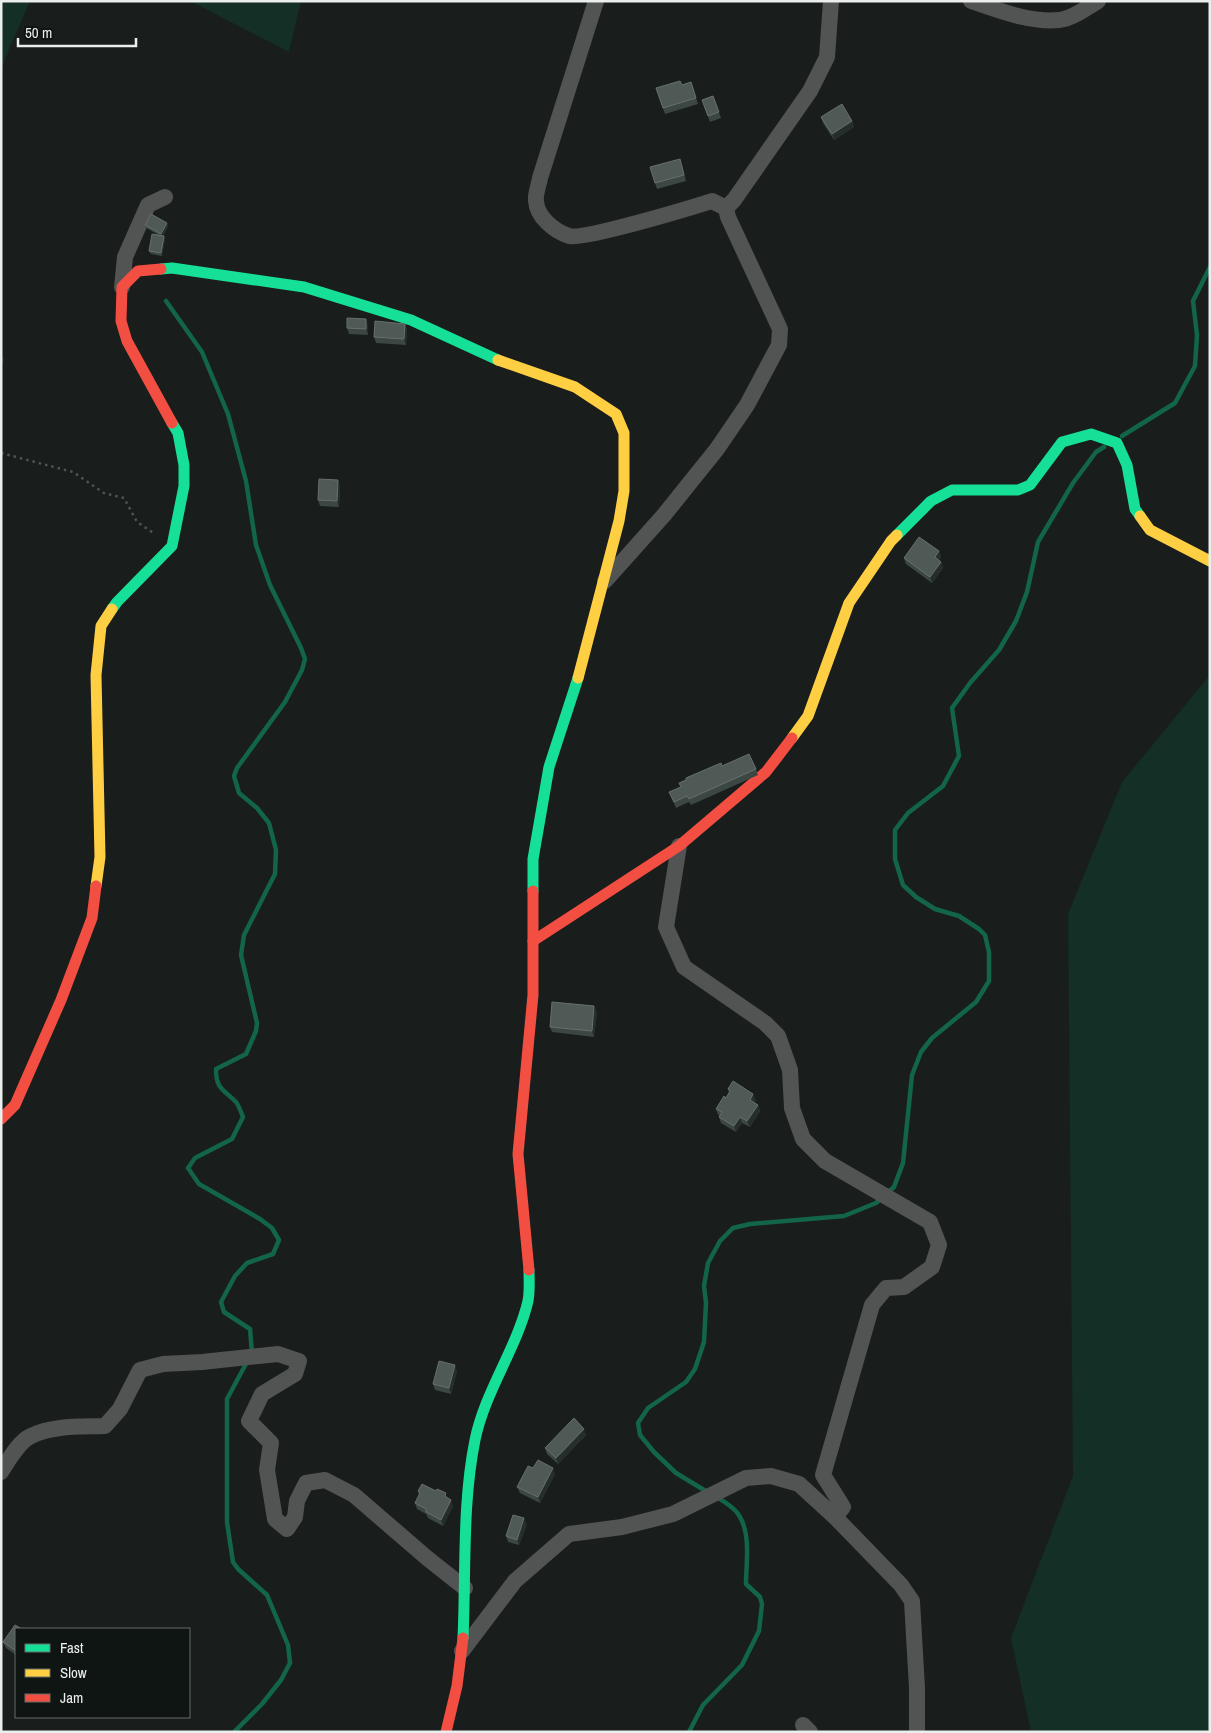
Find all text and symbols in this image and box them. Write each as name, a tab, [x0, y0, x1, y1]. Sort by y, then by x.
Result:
scale bar	[18, 15, 135, 47]
text: 50 m	[25, 22, 52, 43]
legend	[15, 1628, 190, 1718]
text: Fast	[60, 1637, 84, 1658]
text: Slow	[60, 1662, 87, 1683]
text: Jam	[60, 1687, 83, 1708]

